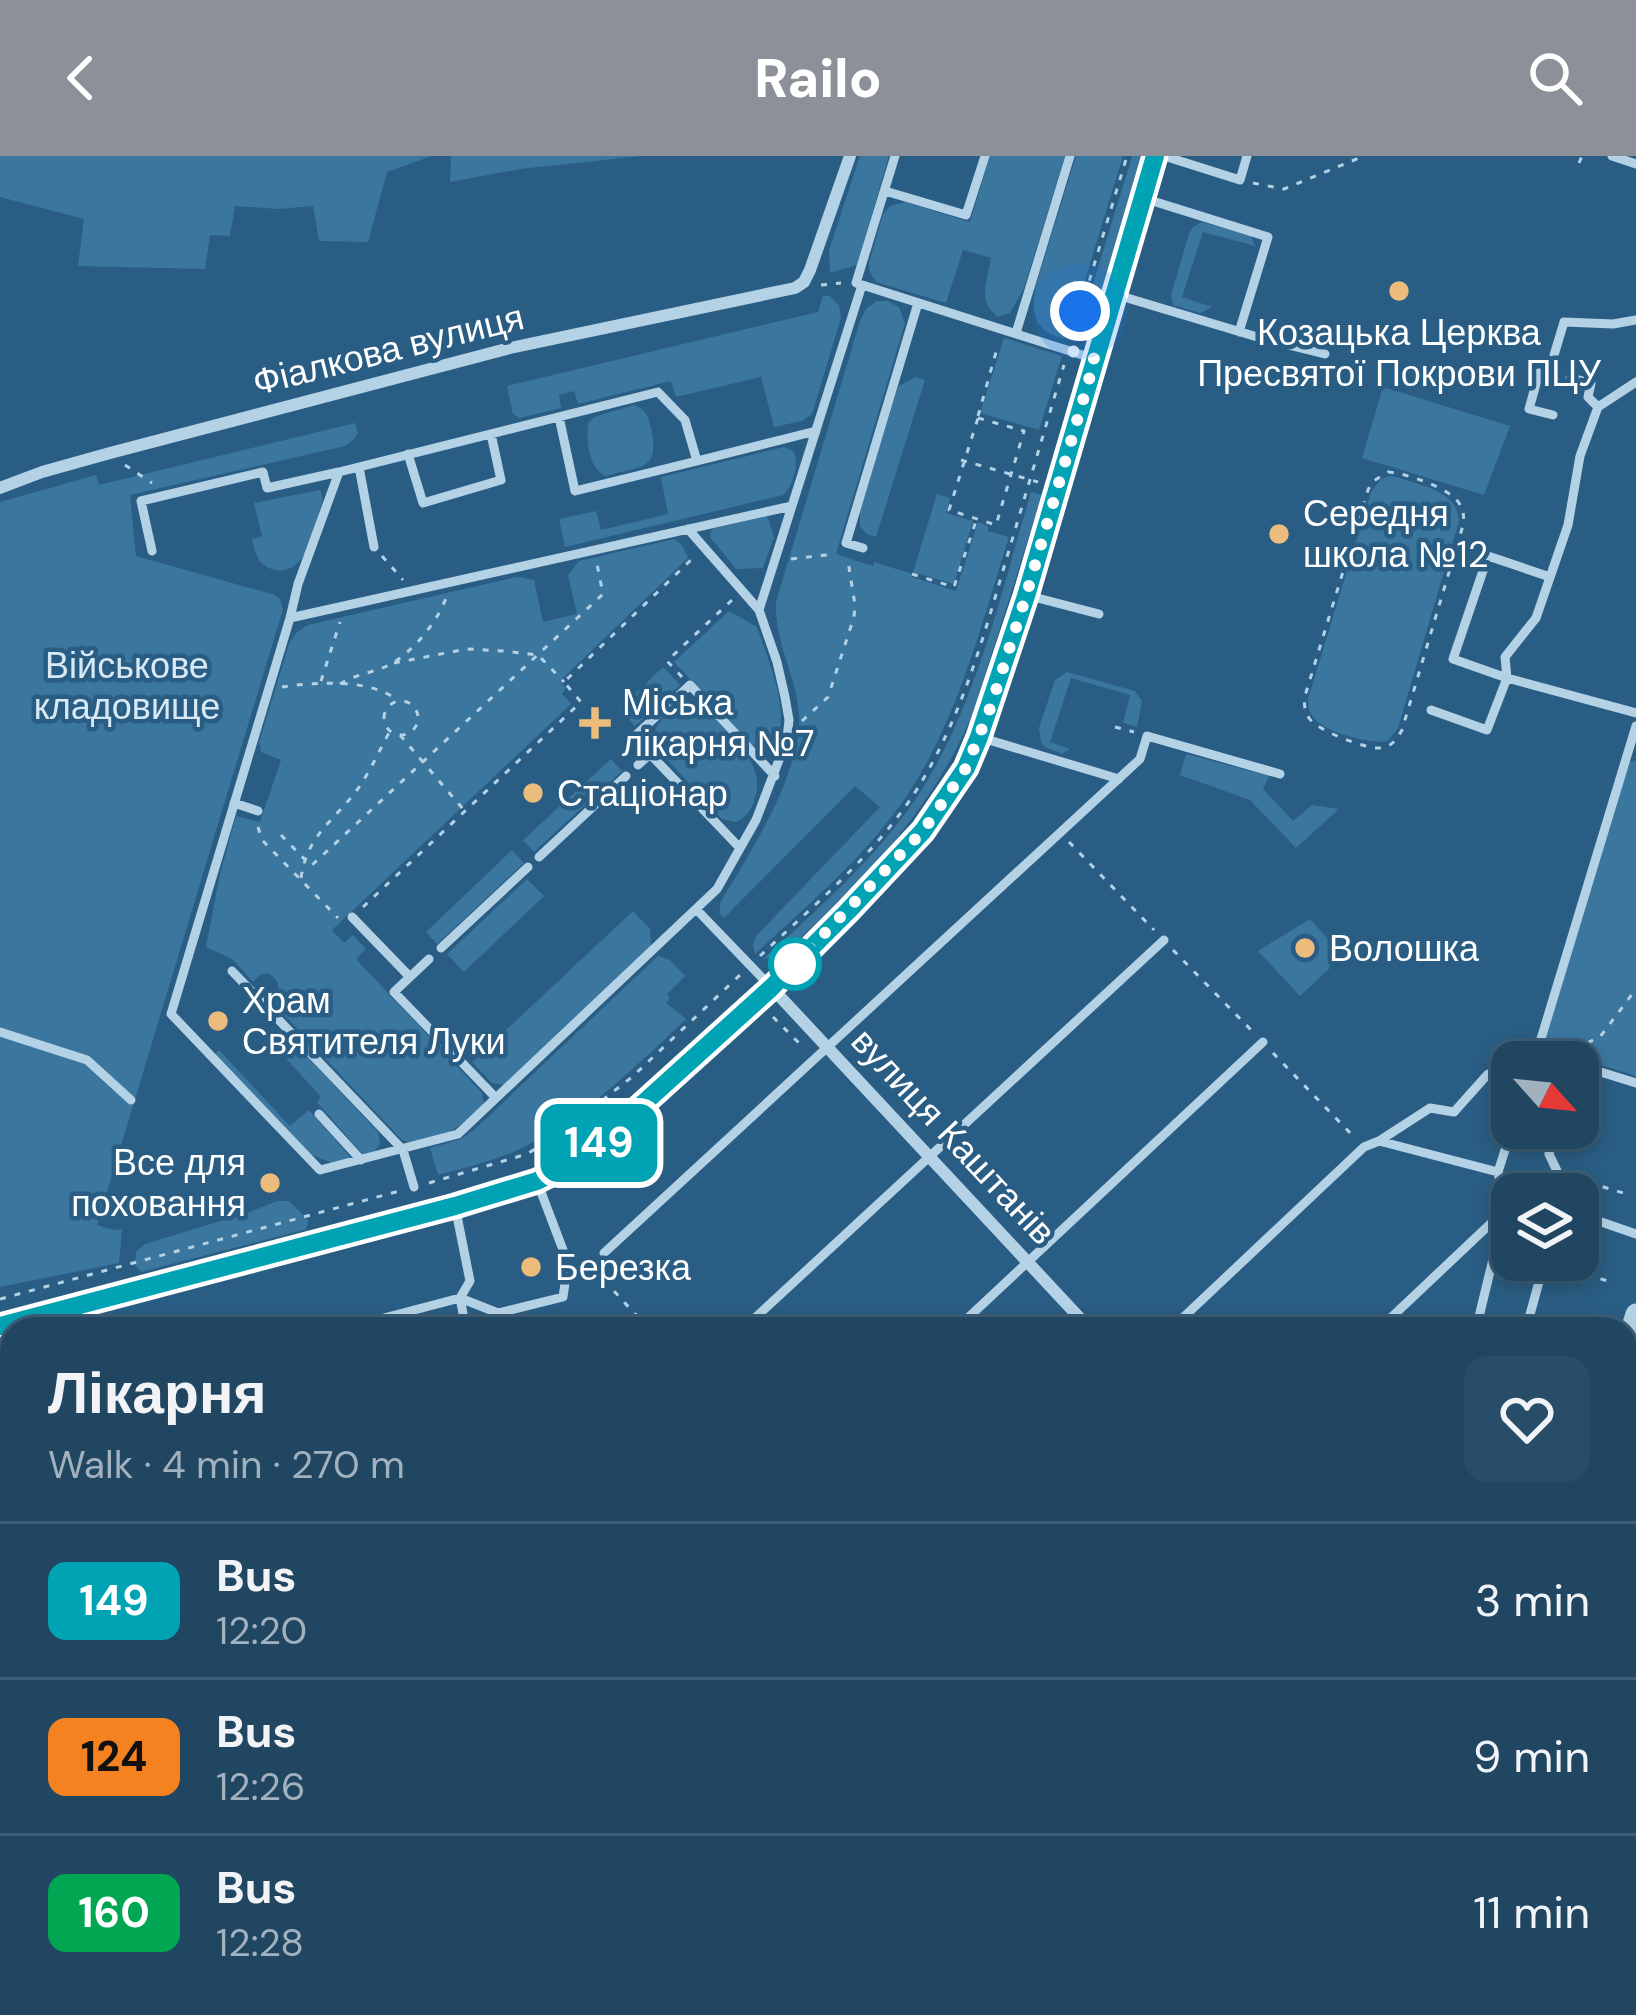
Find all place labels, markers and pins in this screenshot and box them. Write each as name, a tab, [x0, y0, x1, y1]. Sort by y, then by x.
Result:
marker: Козацька Церква Пресвятої Покрови ПЦУ	[1386, 278, 1412, 304]
place label: Козацька Церква Пресвятої Покрови ПЦУ	[1197, 309, 1602, 397]
place label: Середня школа №12	[1303, 490, 1488, 578]
marker: Середня школа №12	[1266, 521, 1292, 547]
place label: Міська лікарня №7	[622, 679, 814, 767]
marker: Міська лікарня №7	[579, 707, 611, 739]
place label: Стаціонар	[557, 770, 728, 817]
marker: Стаціонар	[520, 780, 546, 806]
place label: Волошка	[1329, 925, 1480, 972]
marker: Волошка	[1292, 935, 1318, 961]
unlabelled marker	[770, 939, 820, 989]
place label: Храм Святителя Луки	[242, 977, 506, 1065]
marker: Храм Святителя Луки	[205, 1008, 231, 1034]
place label: Все для поховання	[71, 1139, 246, 1227]
marker: Все для поховання	[257, 1170, 283, 1196]
place label: Березка	[555, 1244, 692, 1291]
marker: Березка	[518, 1254, 544, 1280]

